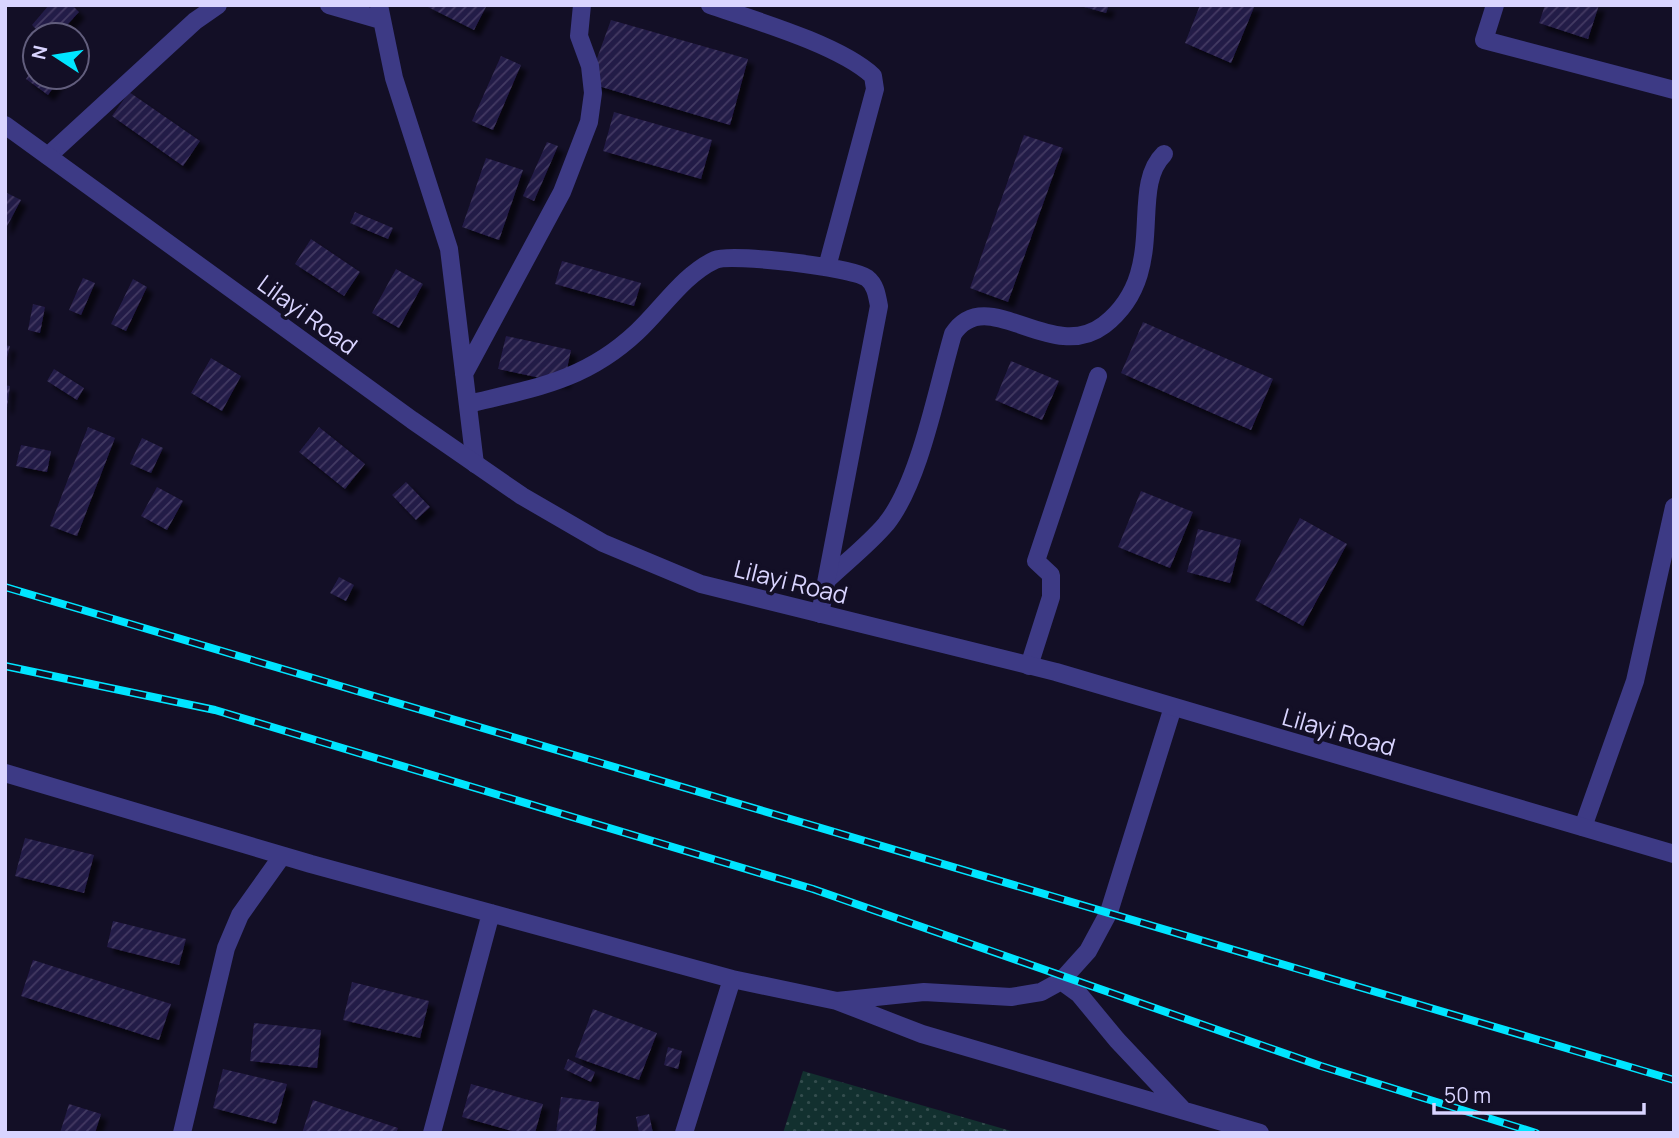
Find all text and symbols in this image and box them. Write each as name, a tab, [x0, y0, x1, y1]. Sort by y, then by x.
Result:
north arrow	[21, 21, 91, 91]
text: N	[25, 43, 54, 62]
street label: Lilayi Road	[251, 267, 365, 361]
street label: Lilayi Road	[731, 551, 851, 611]
street label: Lilayi Road	[1279, 699, 1399, 763]
scale bar	[1434, 1072, 1644, 1116]
text: 50 m	[1444, 1081, 1491, 1109]

